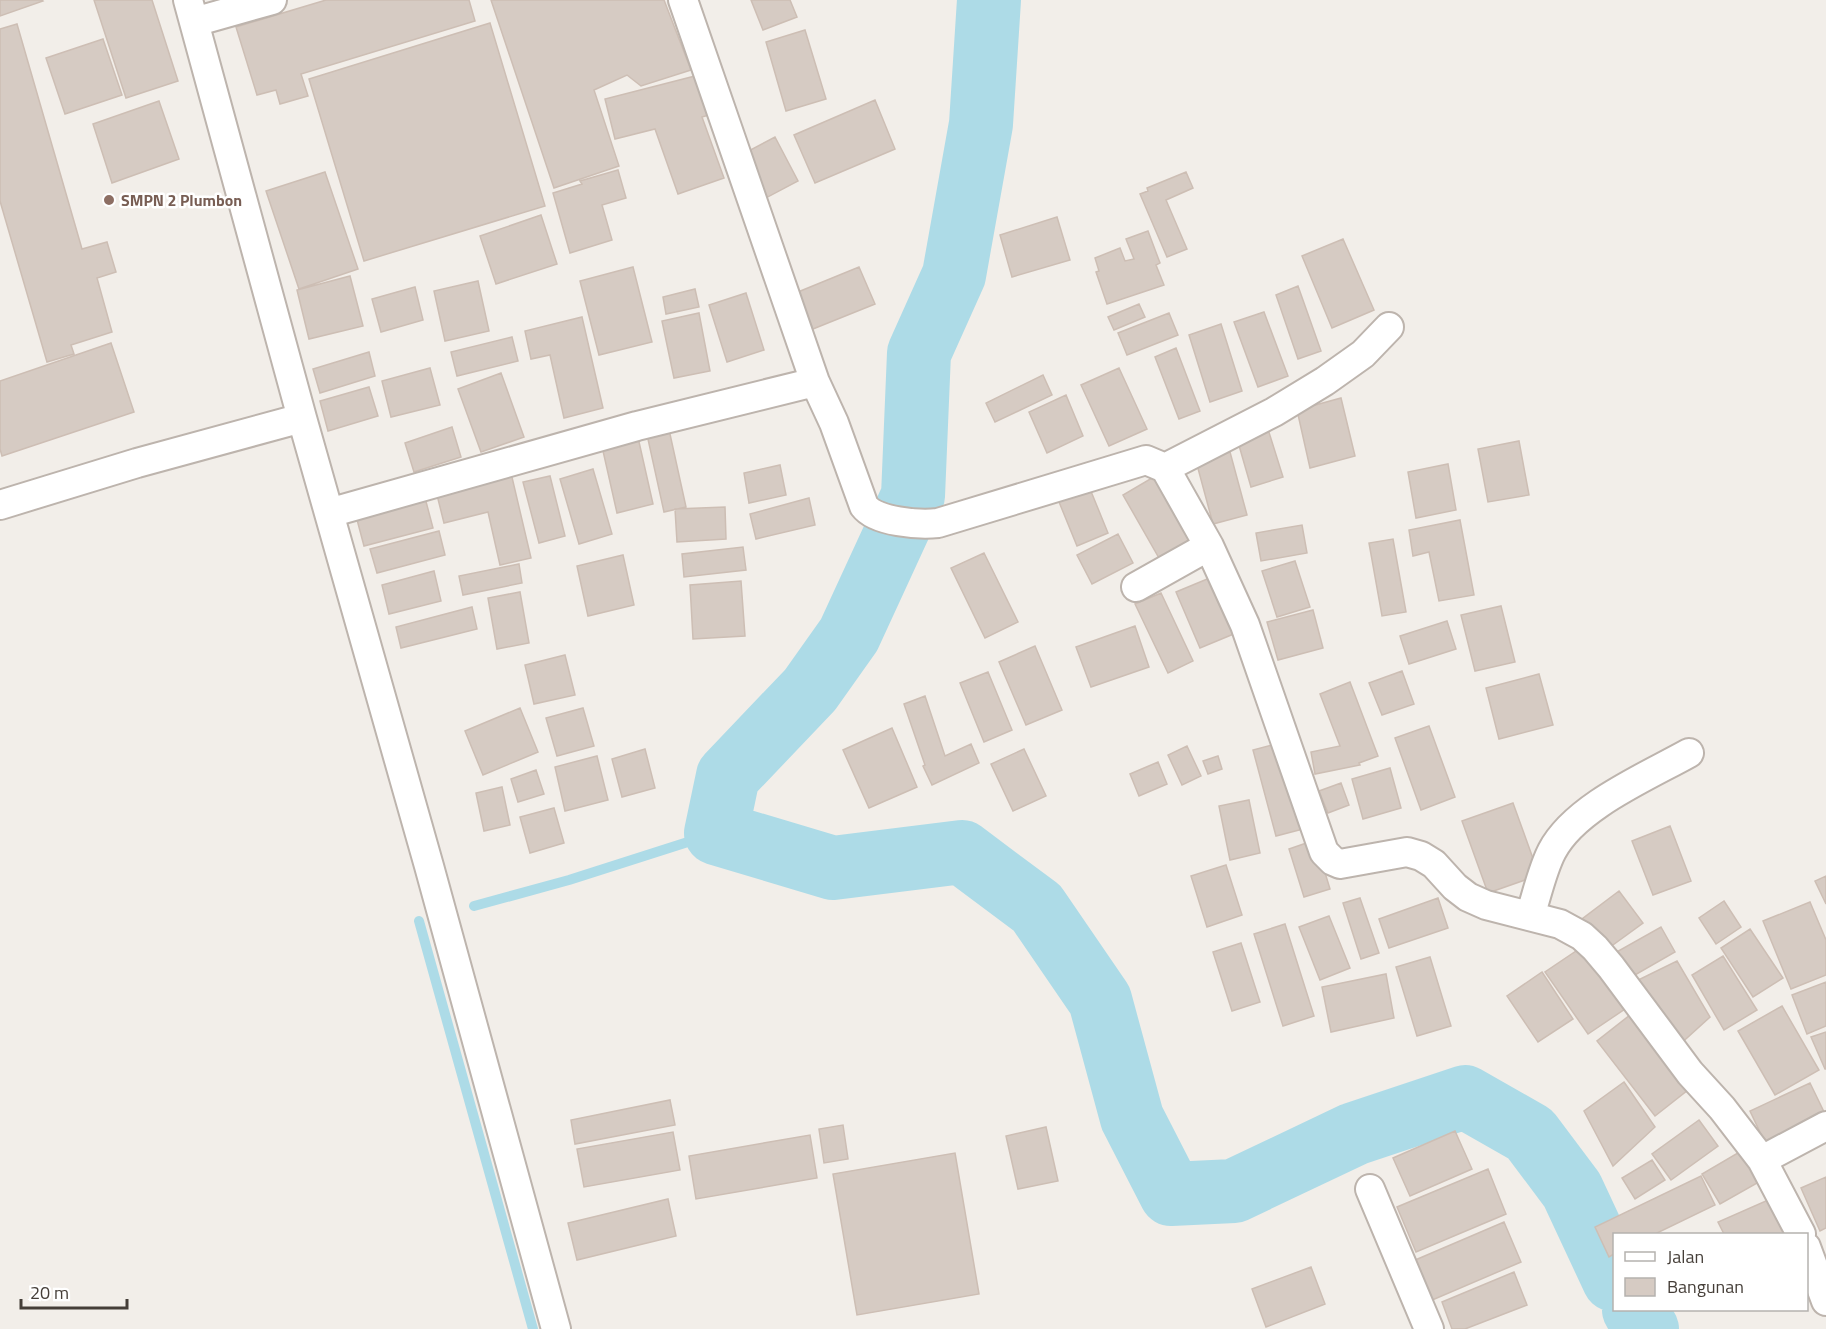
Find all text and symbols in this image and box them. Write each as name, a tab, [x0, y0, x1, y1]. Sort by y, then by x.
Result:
place label: SMPN 2 Plumbon	[121, 188, 242, 212]
marker: SMPN 2 Plumbon	[102, 193, 116, 207]
legend	[1613, 1233, 1808, 1311]
text: Jalan	[1667, 1243, 1704, 1270]
scale bar	[21, 1272, 128, 1310]
text: Bangunan	[1667, 1273, 1744, 1300]
text: 20 m	[30, 1279, 69, 1306]

